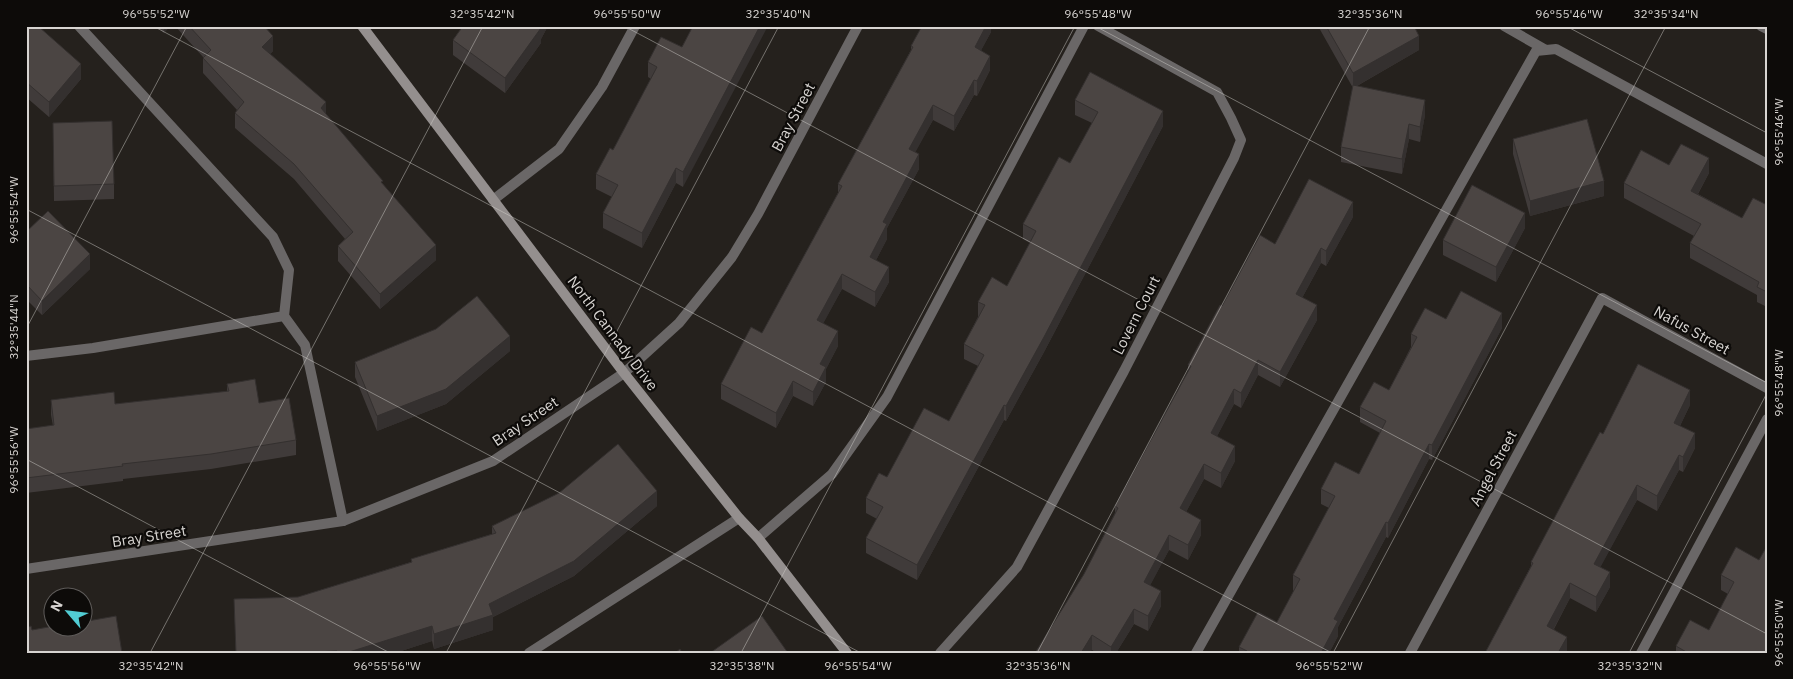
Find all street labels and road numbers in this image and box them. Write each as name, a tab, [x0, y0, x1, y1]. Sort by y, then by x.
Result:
street label: Bray Street	[767, 79, 819, 155]
street label: North Cannady Drive	[564, 272, 662, 394]
street label: Lovern Court	[1108, 272, 1164, 358]
street label: Nafus Street	[1651, 301, 1733, 359]
street label: Bray Street	[488, 392, 562, 450]
street label: Angel Street	[1465, 427, 1521, 509]
street label: Bray Street	[110, 521, 188, 551]

